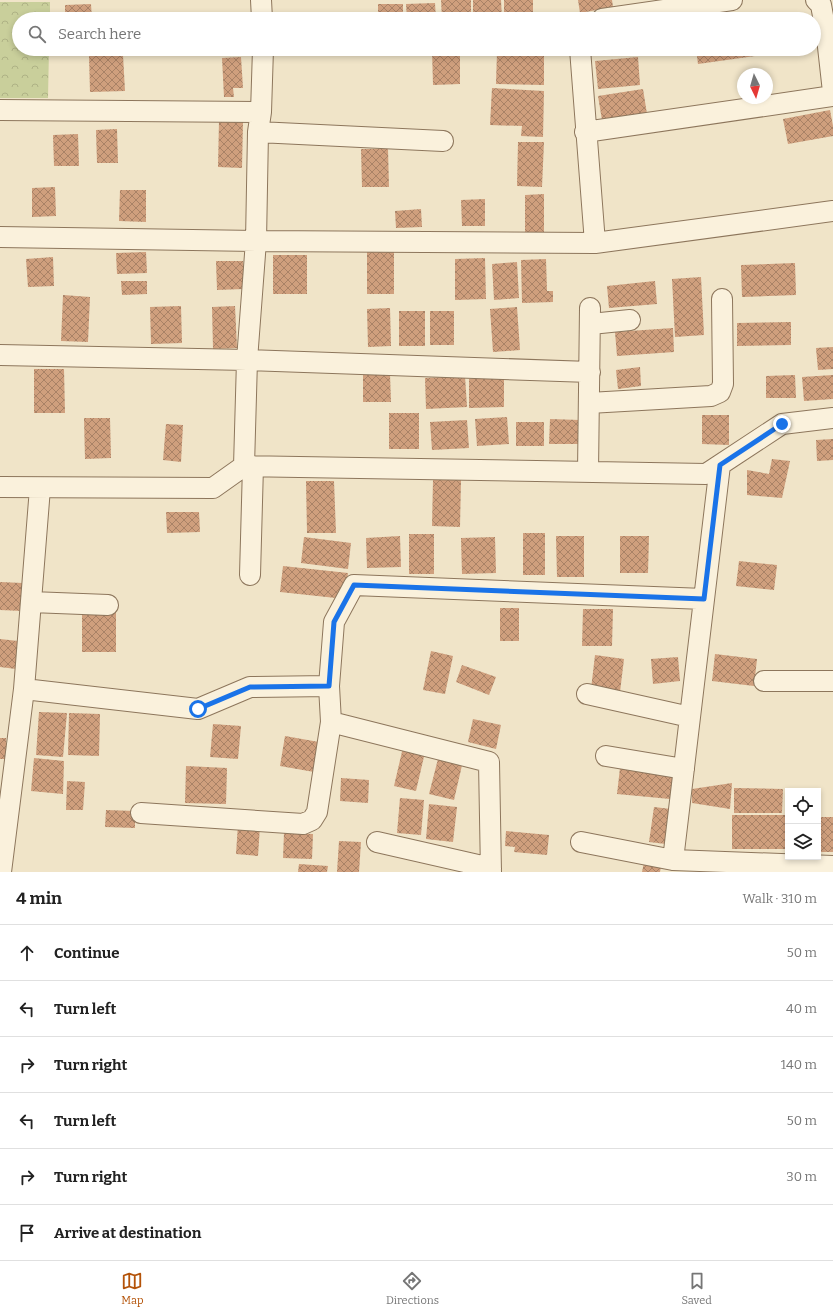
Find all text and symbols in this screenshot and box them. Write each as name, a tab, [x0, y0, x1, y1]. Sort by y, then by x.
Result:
search box	[12, 12, 821, 56]
icon: search	[26, 23, 48, 45]
text: Search here	[58, 25, 141, 43]
north arrow	[737, 68, 773, 104]
route end	[773, 415, 791, 433]
route start	[189, 700, 207, 718]
map controls	[785, 788, 821, 860]
button: locate	[785, 788, 821, 824]
button: layers	[785, 824, 821, 860]
text: 4 min	[16, 888, 62, 909]
text: Walk · 310 m	[743, 891, 817, 906]
icon: ahead	[16, 942, 38, 964]
text: Continue	[54, 944, 120, 962]
text: 50 m	[787, 945, 817, 960]
icon: left	[16, 998, 38, 1020]
text: Turn left	[54, 1000, 116, 1018]
text: 40 m	[786, 1001, 817, 1016]
icon: right	[16, 1054, 38, 1076]
text: Turn right	[54, 1056, 127, 1074]
text: 140 m	[781, 1057, 817, 1072]
icon: left	[16, 1110, 38, 1132]
text: Turn left	[54, 1112, 116, 1130]
text: 50 m	[787, 1113, 817, 1128]
icon: right	[16, 1166, 38, 1188]
text: Turn right	[54, 1168, 127, 1186]
text: 30 m	[786, 1169, 817, 1184]
icon: arrive	[16, 1222, 38, 1244]
text: Arrive at destination	[54, 1224, 201, 1242]
tab: Map	[121, 1270, 143, 1307]
tab: Directions	[386, 1270, 439, 1307]
tab: Saved	[681, 1270, 712, 1307]

